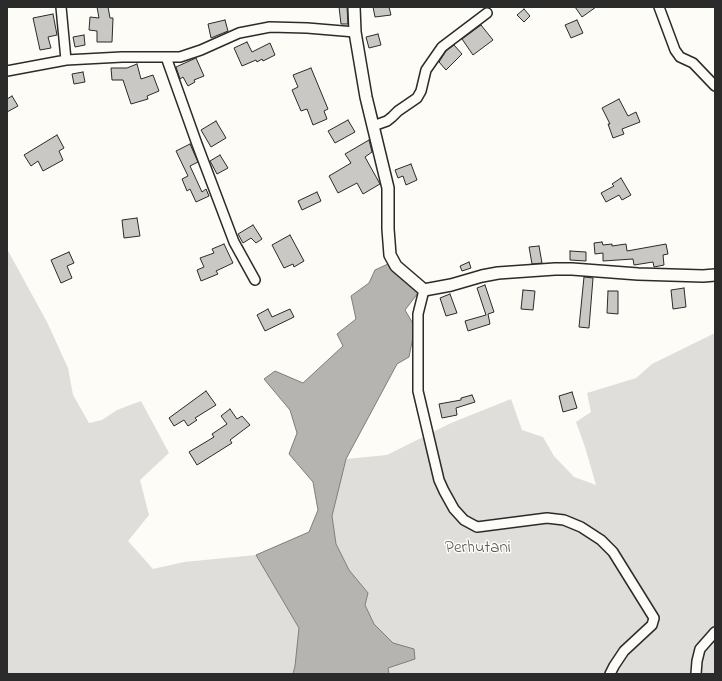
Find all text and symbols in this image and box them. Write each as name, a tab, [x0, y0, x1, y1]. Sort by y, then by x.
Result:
park label: Perhutani	[445, 539, 511, 559]

